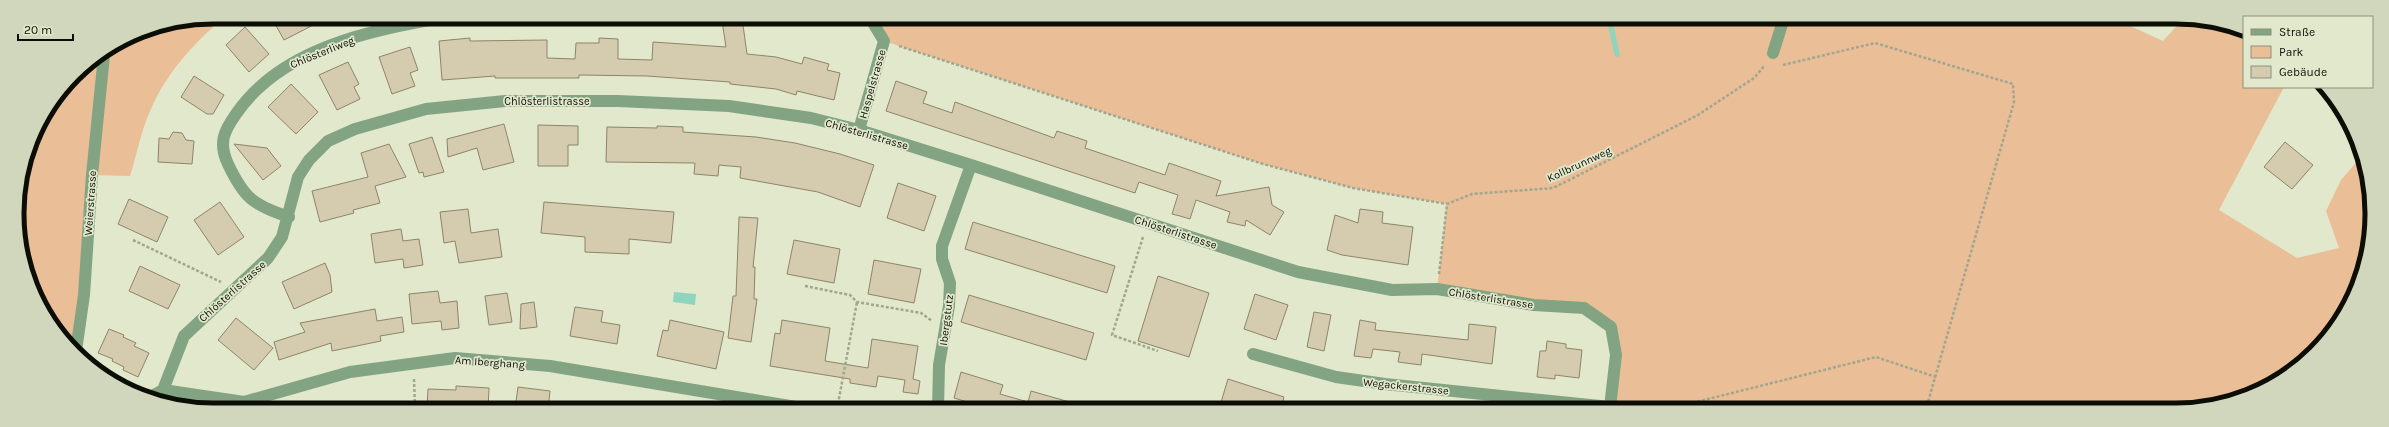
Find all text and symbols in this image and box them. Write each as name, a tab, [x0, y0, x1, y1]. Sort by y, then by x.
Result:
scale bar	[18, 16, 73, 42]
legend	[2243, 16, 2373, 88]
text: 20 m	[24, 23, 52, 37]
text: Straße	[2279, 25, 2315, 39]
street label: Chlösterliweg	[288, 33, 357, 71]
text: Park	[2279, 45, 2304, 59]
street label: Haspelstrasse	[856, 48, 889, 120]
text: Gebäude	[2279, 65, 2327, 79]
street label: Chlösterlistrasse	[504, 95, 590, 108]
street label: Chlösterlistrasse	[824, 116, 910, 153]
street label: Kollbrunnweg	[1545, 144, 1614, 185]
street label: Weierstrasse	[82, 170, 99, 236]
street label: Chlösterlistrasse	[1133, 213, 1219, 252]
street label: Chlösterlistrasse	[196, 258, 269, 325]
street label: Chlösterlistrasse	[1448, 285, 1535, 312]
street label: Ibergstutz	[937, 294, 956, 346]
street label: Am Iberghang	[455, 354, 526, 371]
street label: Wegackerstrasse	[1362, 376, 1450, 397]

